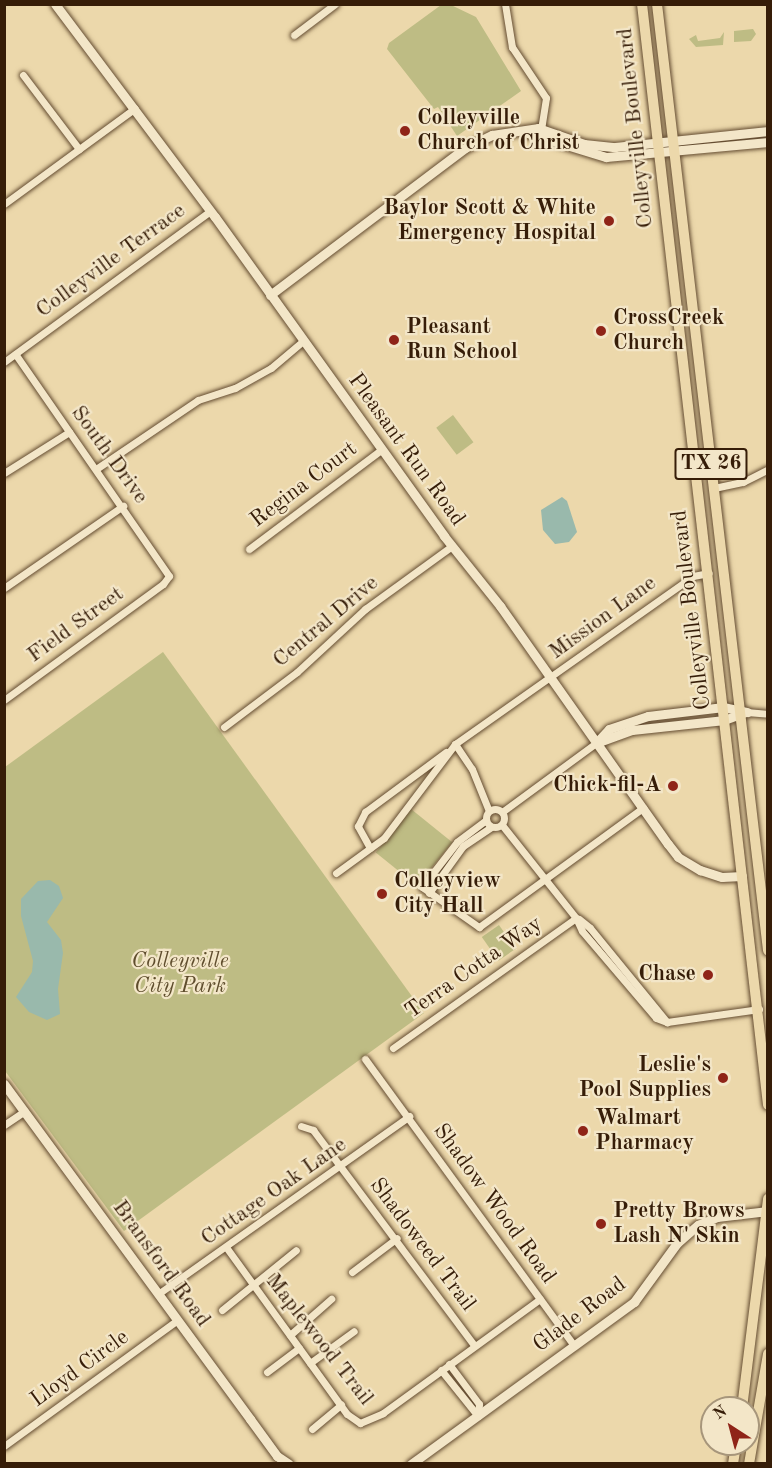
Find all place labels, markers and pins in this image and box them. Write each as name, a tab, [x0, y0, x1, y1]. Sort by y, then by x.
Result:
place label: Colleyville Church of Christ	[417, 105, 580, 156]
marker: Colleyville Church of Christ	[398, 124, 412, 138]
place label: Baylor Scott & White Emergency Hospital	[383, 195, 596, 246]
marker: Baylor Scott & White Emergency Hospital	[600, 212, 618, 230]
place label: CrossCreek Church	[613, 305, 724, 356]
place label: Pleasant Run School	[406, 314, 518, 366]
marker: CrossCreek Church	[594, 324, 608, 338]
marker: Pleasant Run School	[387, 333, 401, 347]
place label: Chick-fil-A	[553, 773, 661, 799]
marker: Chick-fil-A	[666, 779, 680, 793]
place label: Colleyview City Hall	[394, 868, 501, 920]
marker: Colleyview City Hall	[375, 887, 389, 901]
place label: Chase	[638, 962, 696, 988]
marker: Chase	[701, 968, 715, 982]
place label: Leslie's Pool Supplies	[579, 1052, 711, 1104]
marker: Leslie's Pool Supplies	[716, 1071, 730, 1085]
place label: Walmart Pharmacy	[595, 1105, 694, 1156]
marker: Walmart Pharmacy	[576, 1124, 590, 1138]
place label: Pretty Brows Lash N' Skin	[613, 1198, 745, 1250]
marker: Pretty Brows Lash N' Skin	[594, 1217, 608, 1231]

